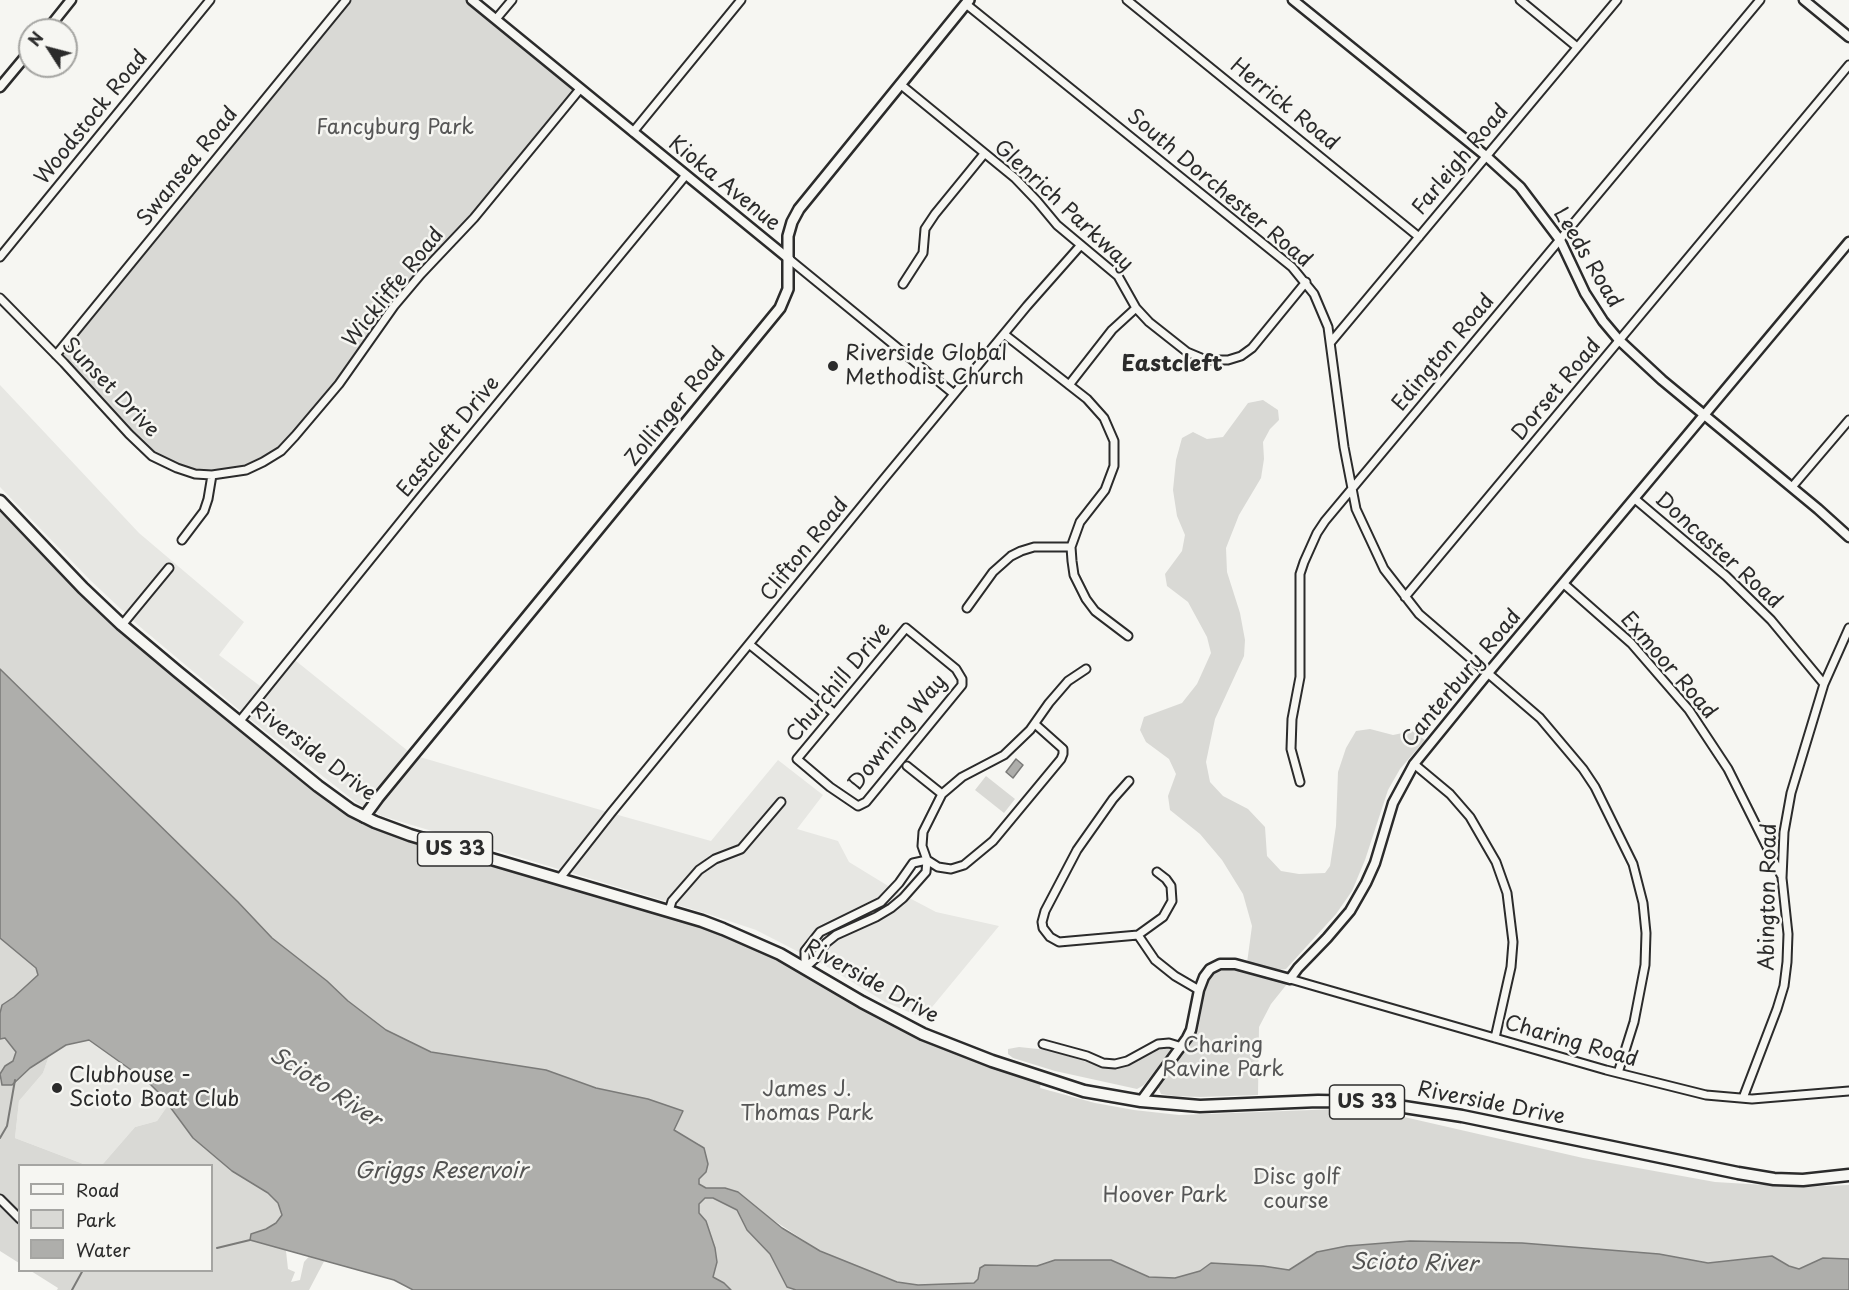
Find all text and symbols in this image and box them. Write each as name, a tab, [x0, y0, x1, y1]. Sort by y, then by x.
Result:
north arrow	[18, 18, 78, 78]
text: N	[22, 26, 48, 51]
street label: Woodstock Road	[30, 46, 154, 190]
street label: Herrick Road	[1225, 54, 1343, 156]
street label: Farleigh Road	[1407, 99, 1515, 221]
street label: Swansea Road	[132, 102, 244, 232]
street label: South Dorchester Road	[1122, 104, 1316, 274]
park label: Fancyburg Park	[316, 115, 474, 141]
street label: Kioka Avenue	[663, 131, 785, 237]
street label: Glenrich Parkway	[988, 135, 1138, 277]
street label: Leeds Road	[1547, 203, 1627, 313]
street label: Wickliffe Road	[338, 223, 450, 353]
street label: Edington Road	[1388, 289, 1500, 417]
street label: Sunset Drive	[56, 333, 164, 443]
street label: Dorset Road	[1507, 334, 1607, 446]
place label: Riverside Global Methodist Church	[845, 341, 1024, 391]
street label: Zollinger Road	[620, 342, 732, 472]
district label: Eastcleft	[1121, 352, 1223, 378]
marker: Riverside Global Methodist Church	[826, 359, 840, 373]
street label: Eastcleft Drive	[393, 371, 505, 503]
street label: Doncaster Road	[1649, 487, 1787, 615]
street label: Clifton Road	[756, 493, 854, 607]
street label: Canterbury Road	[1397, 605, 1527, 753]
street label: Exmoor Road	[1615, 607, 1721, 725]
street label: Churchill Drive	[781, 618, 897, 748]
street label: Downing Way	[843, 670, 953, 796]
street label: Riverside Drive	[246, 697, 380, 807]
street label: Abington Road	[1755, 823, 1783, 971]
road number: US 33	[418, 832, 492, 866]
street label: Riverside Drive	[799, 935, 943, 1029]
street label: Charing Road	[1501, 1011, 1641, 1073]
park label: Charing Ravine Park	[1162, 1033, 1284, 1083]
water label: Scioto River	[264, 1042, 386, 1134]
place label: Clubhouse - Scioto Boat Club	[69, 1063, 239, 1113]
park label: James J. Thomas Park	[740, 1077, 874, 1127]
street label: Riverside Drive	[1415, 1077, 1567, 1131]
marker: Clubhouse - Scioto Boat Club	[50, 1081, 64, 1095]
road number: US 33	[1330, 1085, 1404, 1119]
water label: Griggs Reservoir	[355, 1159, 527, 1185]
legend	[18, 1164, 213, 1272]
park label: Disc golf course	[1252, 1165, 1340, 1215]
text: Road	[76, 1176, 120, 1203]
park label: Hoover Park	[1103, 1183, 1227, 1209]
text: Park	[76, 1206, 116, 1233]
text: Water	[76, 1236, 130, 1263]
water label: Scioto River	[1350, 1250, 1478, 1278]

